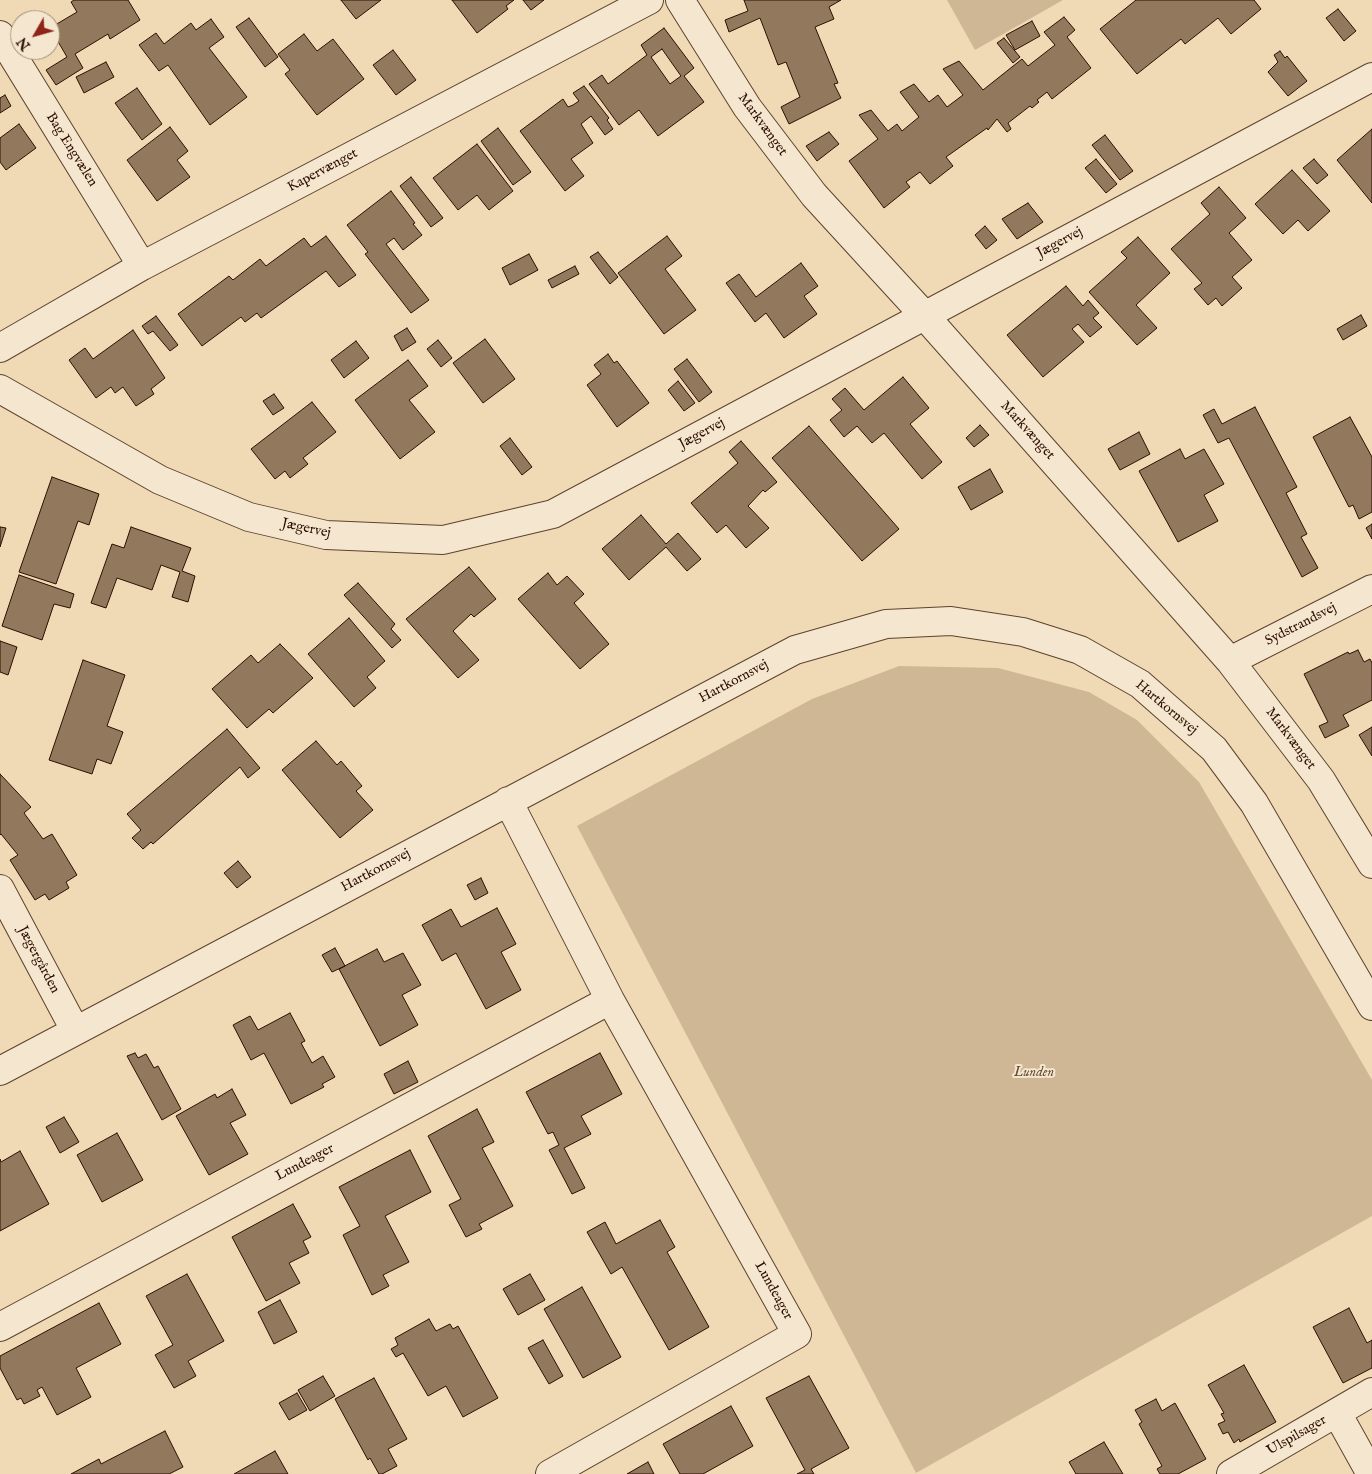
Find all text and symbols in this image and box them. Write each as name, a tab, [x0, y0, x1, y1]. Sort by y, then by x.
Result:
north arrow	[10, 10, 60, 60]
text: N	[13, 33, 35, 54]
street label: Markvænget	[734, 90, 790, 160]
street label: Bag Engvælen	[42, 110, 100, 190]
street label: Kapervænget	[285, 146, 361, 196]
street label: Jægervej	[1034, 224, 1086, 262]
street label: Markvænget	[996, 398, 1058, 464]
street label: Jægervej	[676, 415, 728, 453]
street label: Jægervej	[280, 516, 332, 542]
street label: Sydstrandsvej	[1263, 600, 1339, 650]
street label: Hartkornsvej	[696, 657, 772, 707]
street label: Hartkornsvej	[1131, 677, 1201, 739]
street label: Markvænget	[1261, 705, 1319, 773]
street label: Hartkornsvej	[338, 846, 414, 896]
street label: Jægergården	[13, 923, 63, 997]
park label: Lunden	[1014, 1065, 1054, 1081]
street label: Lundeager	[273, 1141, 337, 1185]
street label: Lundeager	[750, 1259, 796, 1323]
street label: Ulspilsager	[1264, 1412, 1330, 1460]

